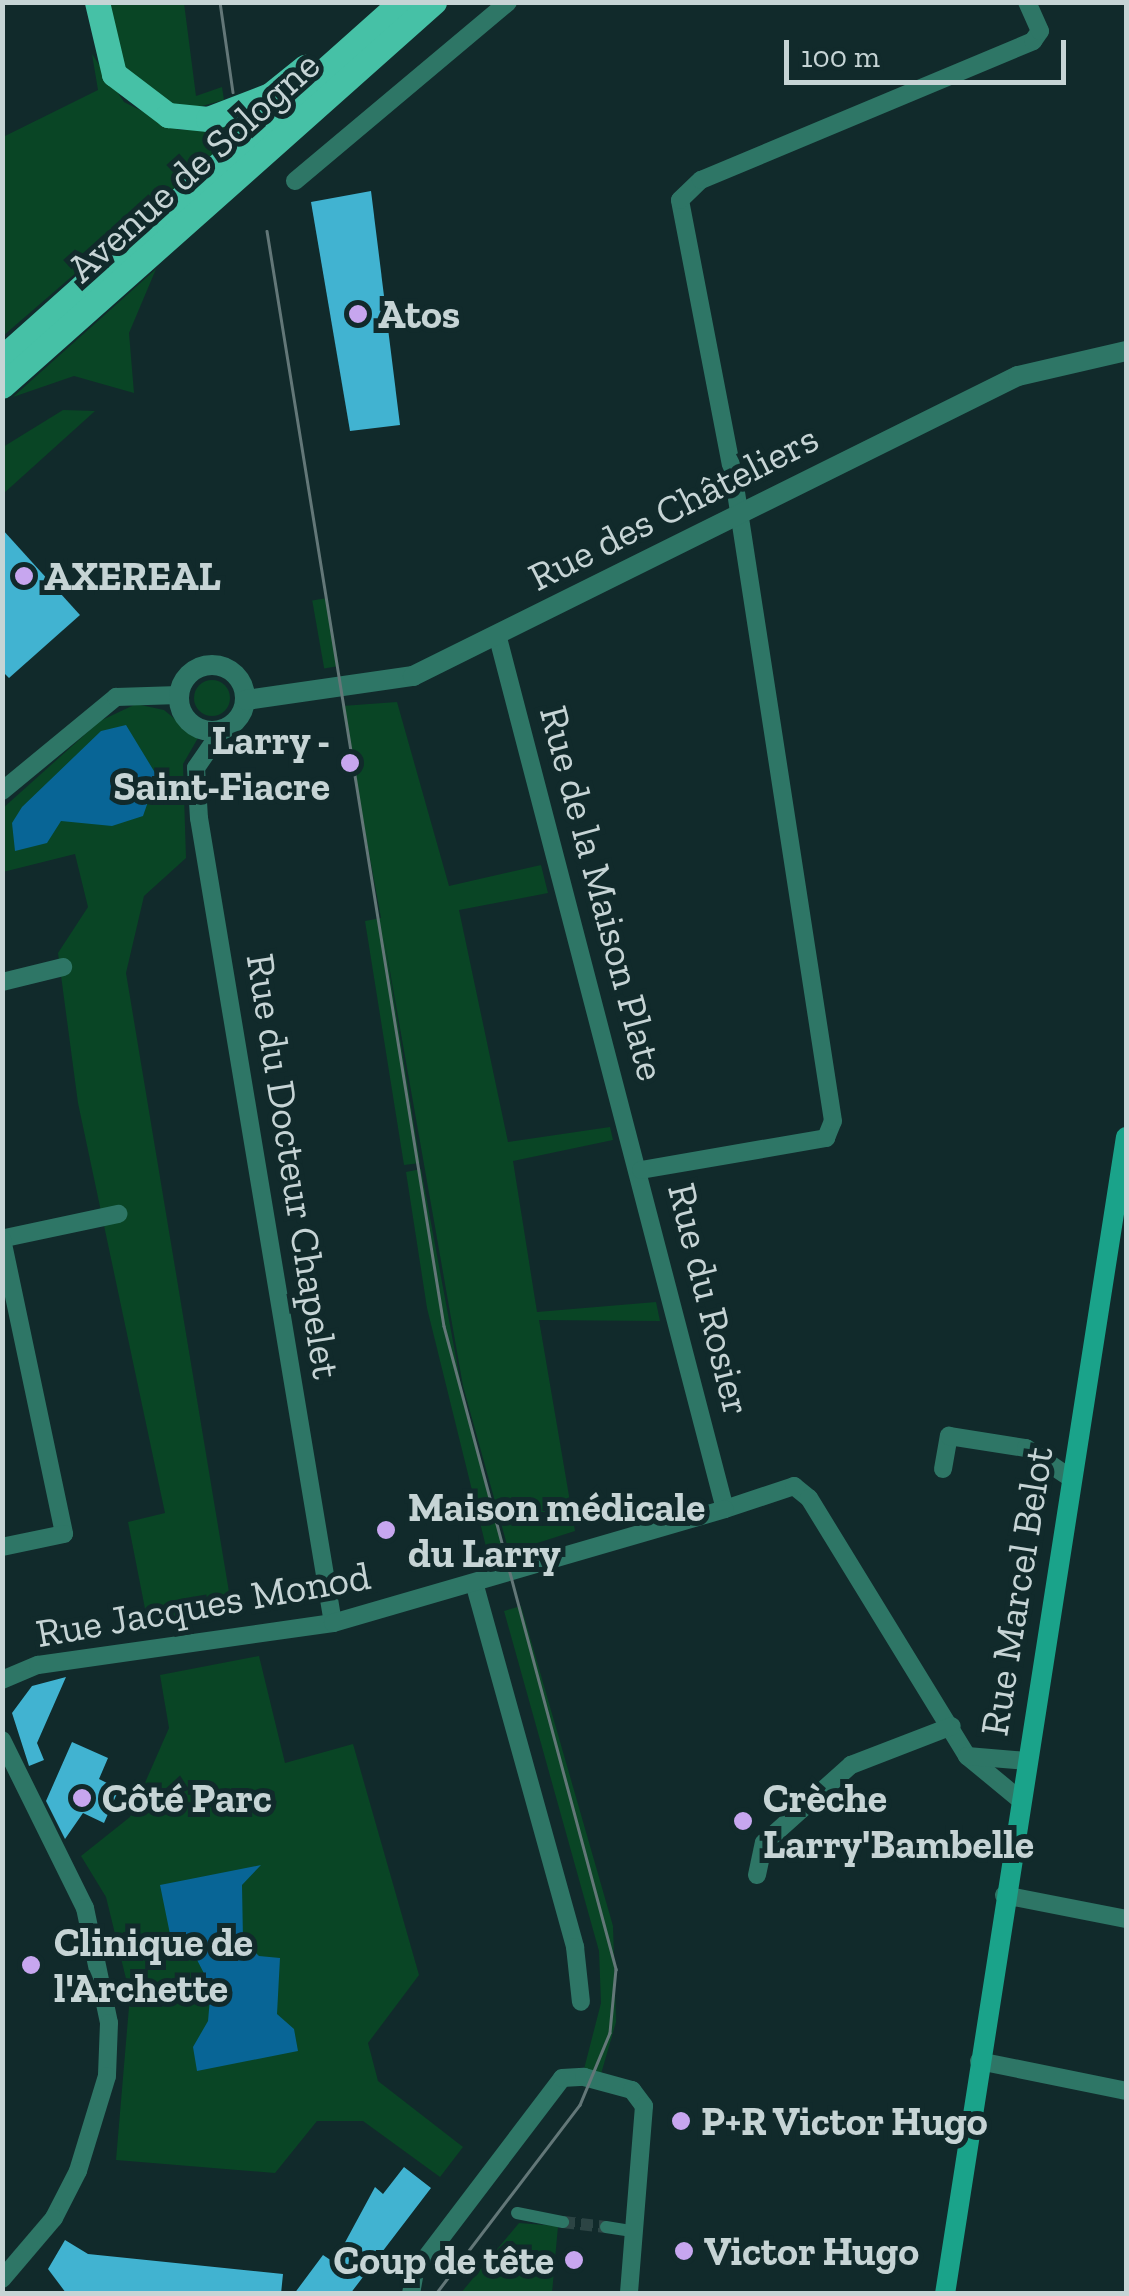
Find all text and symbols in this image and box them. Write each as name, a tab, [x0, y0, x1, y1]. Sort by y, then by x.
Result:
scale bar	[789, 20, 1072, 82]
text: 100 m	[801, 39, 880, 75]
street label: Avenue de Sologne	[57, 40, 329, 292]
place label: Atos	[378, 290, 460, 338]
marker: Atos	[347, 303, 369, 325]
street label: Rue des Châteliers	[520, 413, 826, 601]
place label: AXEREAL	[44, 552, 221, 600]
marker: AXEREAL	[13, 565, 35, 587]
street label: Rue de la Maison Plate	[530, 700, 676, 1086]
place label: Larry - Saint-Fiacre	[113, 716, 330, 810]
marker: Larry - Saint-Fiacre	[339, 752, 361, 774]
street label: Rue du Docteur Chapelet	[237, 950, 351, 1382]
street label: Rue du Rosier	[658, 1178, 762, 1420]
street label: Rue Marcel Belot	[969, 1443, 1063, 1739]
place label: Maison médicale du Larry	[408, 1483, 705, 1577]
marker: Maison médicale du Larry	[373, 1517, 399, 1543]
street label: Rue Jacques Monod	[32, 1551, 374, 1657]
place label: Côté Parc	[102, 1774, 272, 1822]
place label: Crèche Larry'Bambelle	[763, 1774, 1034, 1868]
marker: Côté Parc	[71, 1787, 93, 1809]
marker: Crèche Larry'Bambelle	[732, 1810, 754, 1832]
place label: Clinique de l'Archette	[54, 1918, 253, 2012]
marker: Clinique de l'Archette	[18, 1952, 44, 1978]
place label: P+R Victor Hugo	[701, 2097, 990, 2145]
marker: P+R Victor Hugo	[670, 2110, 692, 2132]
place label: Victor Hugo	[704, 2227, 920, 2275]
place label: Coup de tête	[334, 2236, 554, 2284]
marker: Victor Hugo	[673, 2240, 695, 2262]
marker: Coup de tête	[563, 2249, 585, 2271]

